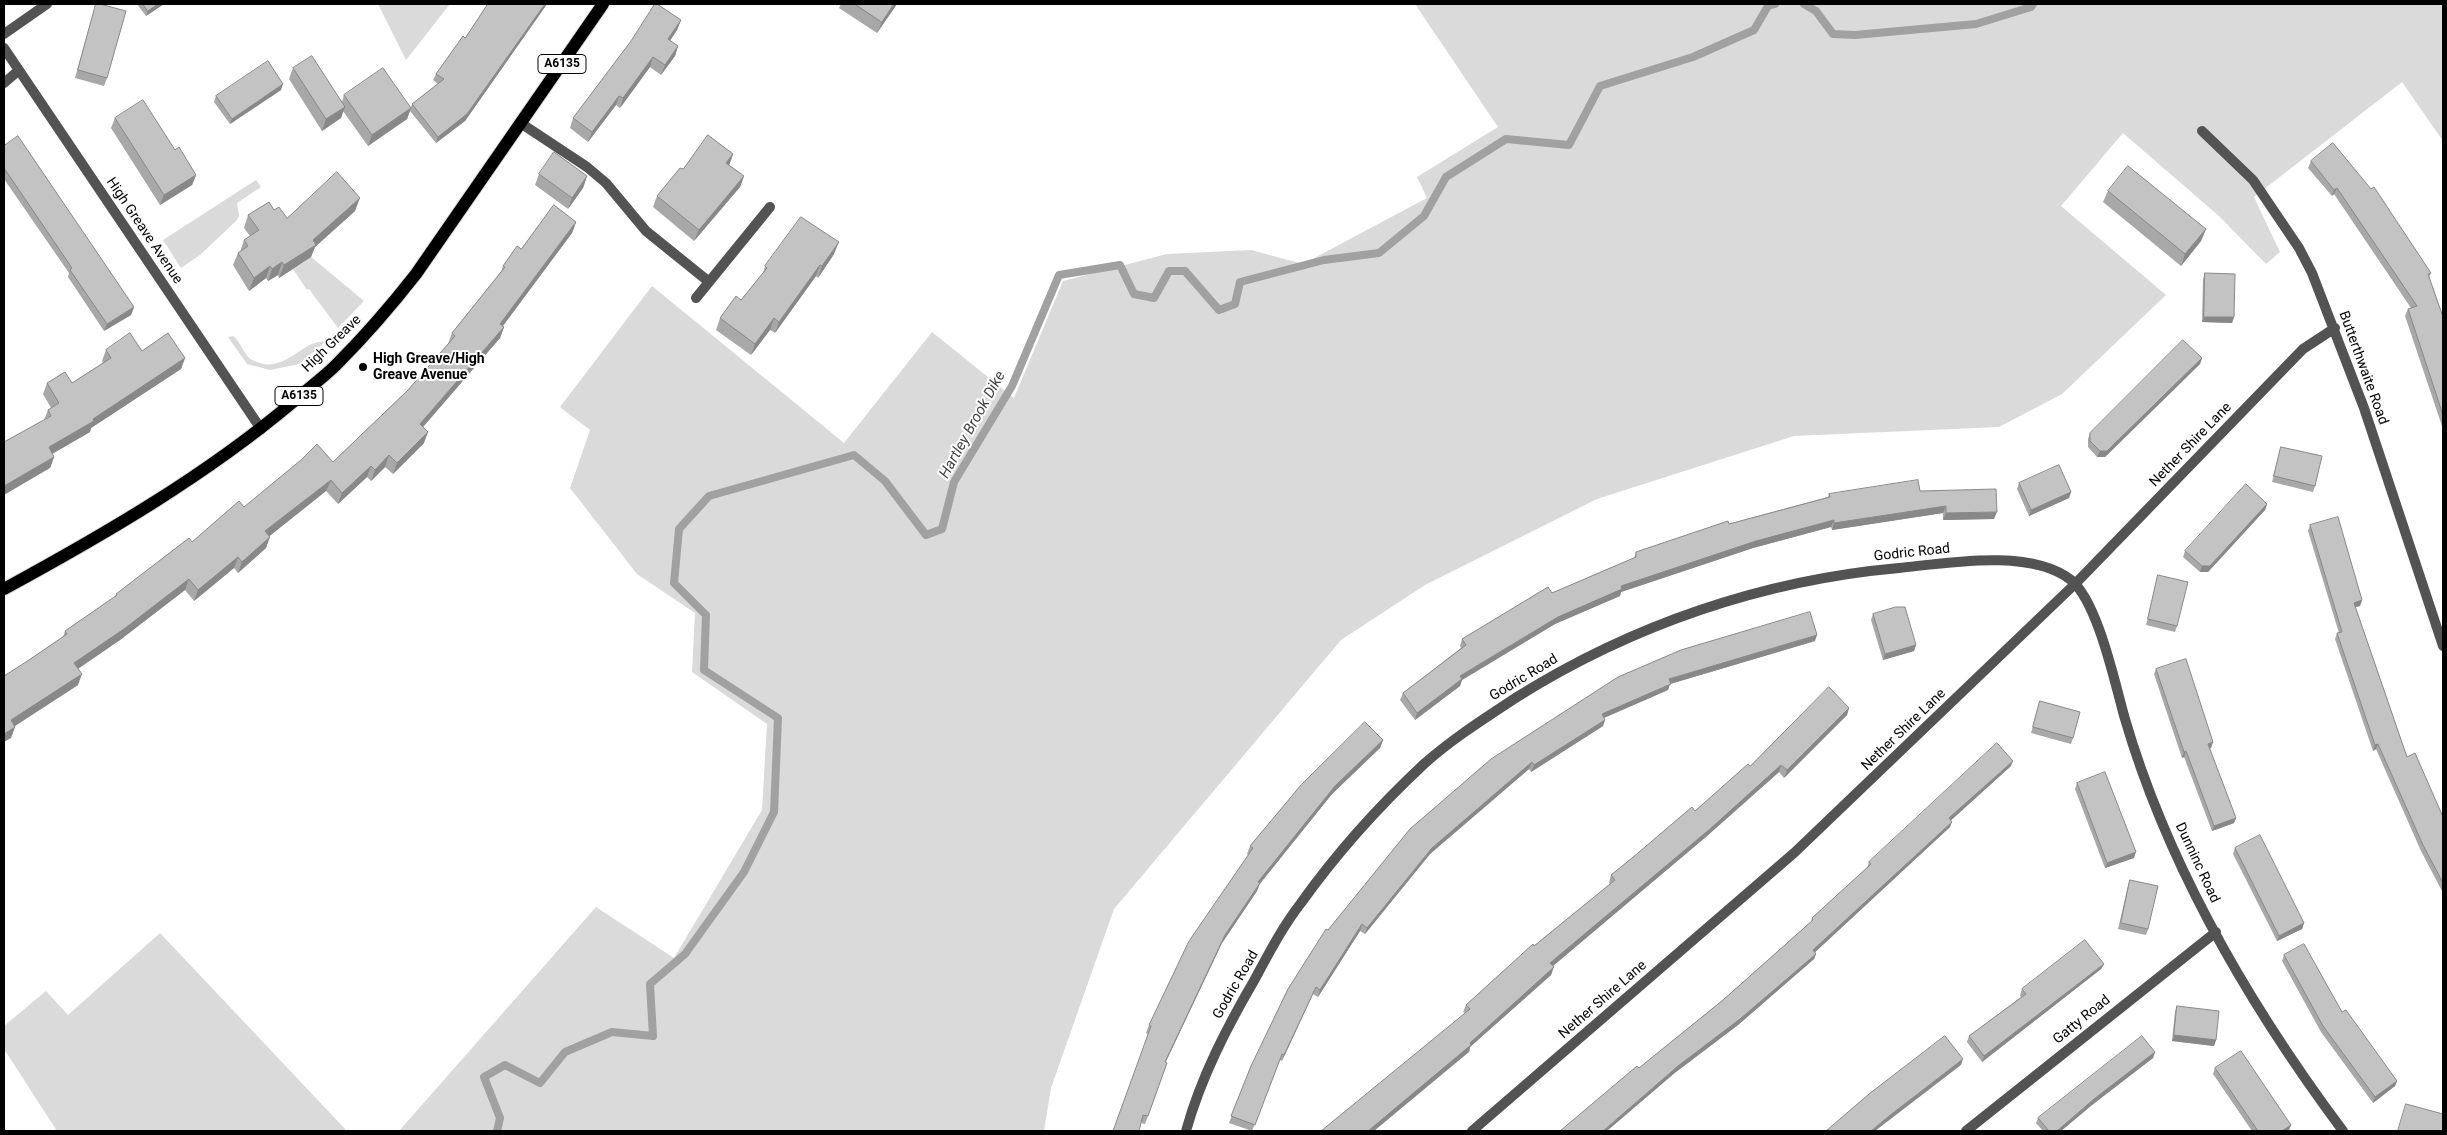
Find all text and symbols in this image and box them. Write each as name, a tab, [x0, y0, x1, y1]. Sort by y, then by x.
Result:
road number: A6135	[538, 54, 586, 74]
street label: High Greave Avenue	[102, 175, 186, 287]
street label: Butterthwaite Road	[2335, 309, 2391, 427]
street label: High Greave	[299, 312, 365, 376]
place label: High Greave/High Greave Avenue	[373, 351, 485, 384]
marker: High Greave/High Greave Avenue	[357, 361, 369, 373]
water label: Hartley Brook Dike	[936, 368, 1010, 482]
road number: A6135	[275, 386, 323, 406]
street label: Nether Shire Lane	[2147, 399, 2235, 491]
street label: Godric Road	[1873, 541, 1951, 565]
street label: Godric Road	[1487, 651, 1561, 705]
street label: Nether Shire Lane	[1858, 686, 1950, 774]
street label: Dunninc Road	[2171, 820, 2223, 906]
street label: Godric Road	[1210, 948, 1262, 1022]
street label: Nether Shire Lane	[1556, 957, 1650, 1043]
street label: Gatty Road	[2050, 992, 2114, 1048]

